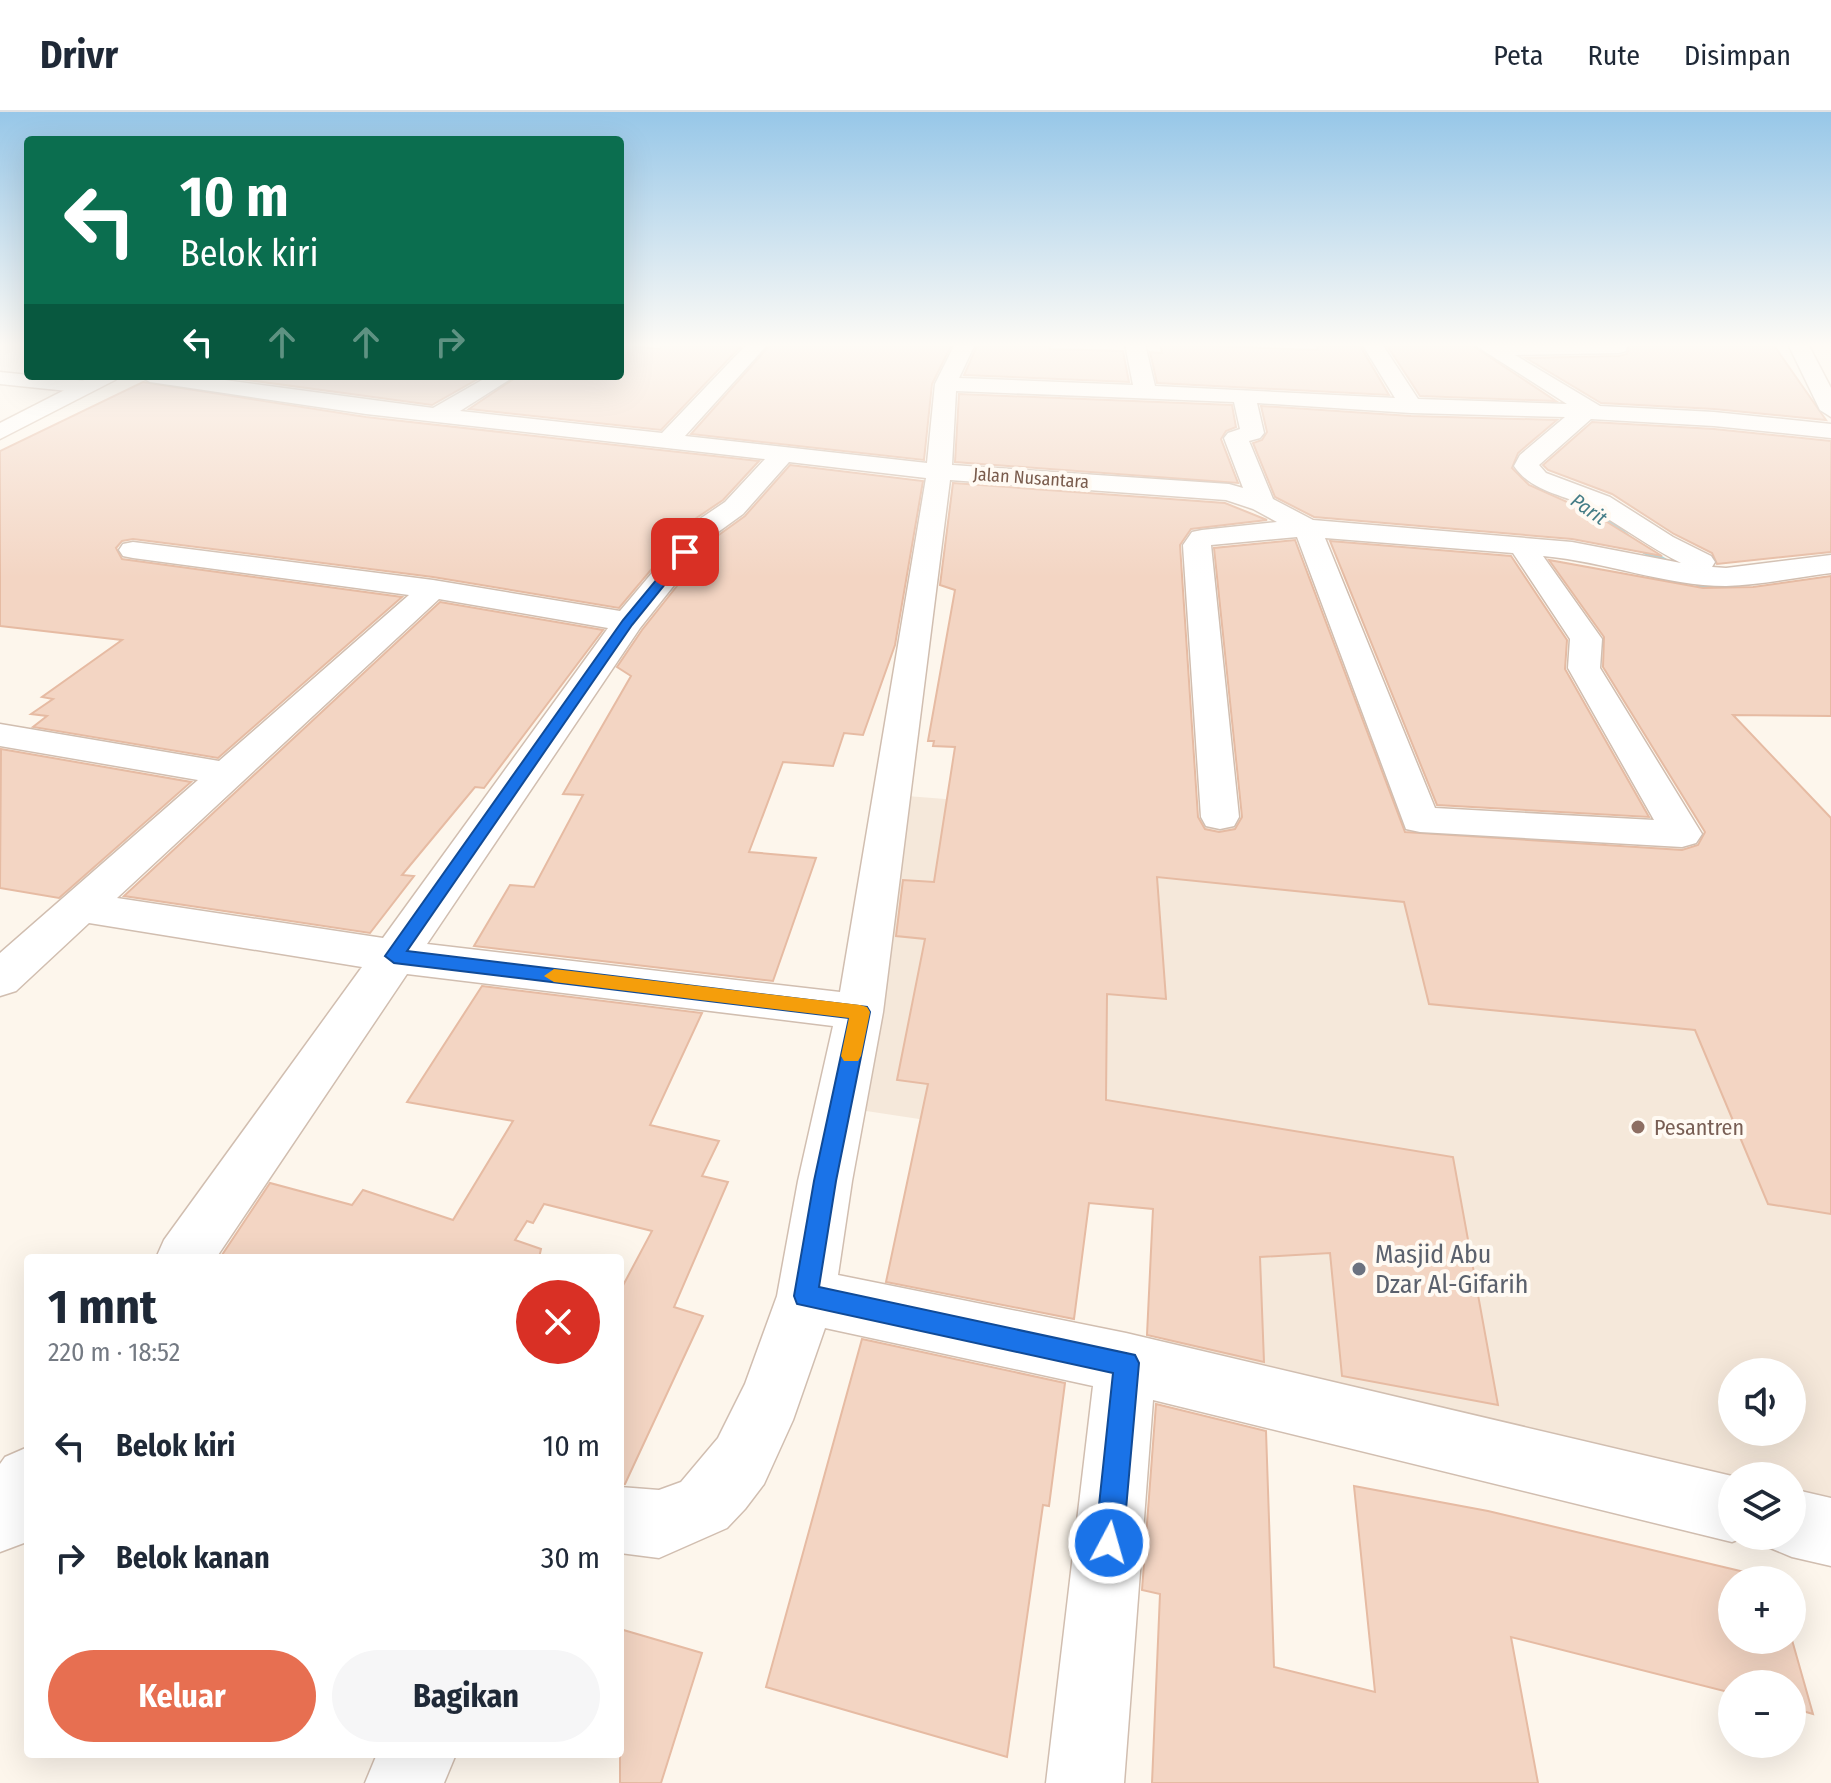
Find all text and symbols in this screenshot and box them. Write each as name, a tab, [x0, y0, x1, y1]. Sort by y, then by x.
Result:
text: Drivr	[40, 32, 118, 78]
text: Peta	[1493, 39, 1544, 72]
text: Rute	[1588, 39, 1640, 72]
text: Disimpan	[1684, 39, 1791, 72]
text: 10 m	[180, 164, 289, 231]
icon: left	[48, 168, 152, 272]
text: Belok kiri	[180, 232, 318, 276]
icon: left	[176, 320, 220, 364]
icon: ahead	[260, 320, 304, 364]
icon: ahead	[344, 320, 388, 364]
icon: right	[428, 320, 472, 364]
street label: Jalan Nusantara	[972, 463, 1090, 493]
water label: Parit	[1566, 488, 1612, 530]
pin	[651, 518, 719, 586]
icon: arrive	[663, 530, 707, 574]
place label: Pesantren	[1654, 1114, 1744, 1141]
marker: Pesantren	[1629, 1118, 1647, 1136]
place label: Masjid Abu Dzar Al-Gifarih	[1375, 1239, 1529, 1300]
marker: Masjid Abu Dzar Al-Gifarih	[1350, 1260, 1368, 1278]
text: 1 mnt	[48, 1278, 157, 1336]
button: close	[516, 1280, 600, 1364]
text: 220 m · 18:52	[48, 1337, 180, 1368]
map controls	[1718, 1358, 1806, 1758]
button: sound	[1718, 1358, 1806, 1446]
icon: left	[48, 1424, 92, 1468]
text: Belok kiri	[116, 1428, 235, 1464]
text: 10 m	[543, 1428, 600, 1464]
button: layers	[1718, 1462, 1806, 1550]
position arrow	[1067, 1501, 1151, 1585]
icon: right	[48, 1536, 92, 1580]
text: Belok kanan	[116, 1540, 270, 1576]
text: 30 m	[541, 1540, 600, 1576]
button: +	[1718, 1566, 1806, 1654]
button: Keluar	[48, 1650, 316, 1742]
button: Bagikan	[332, 1650, 600, 1742]
button: −	[1718, 1670, 1806, 1758]

